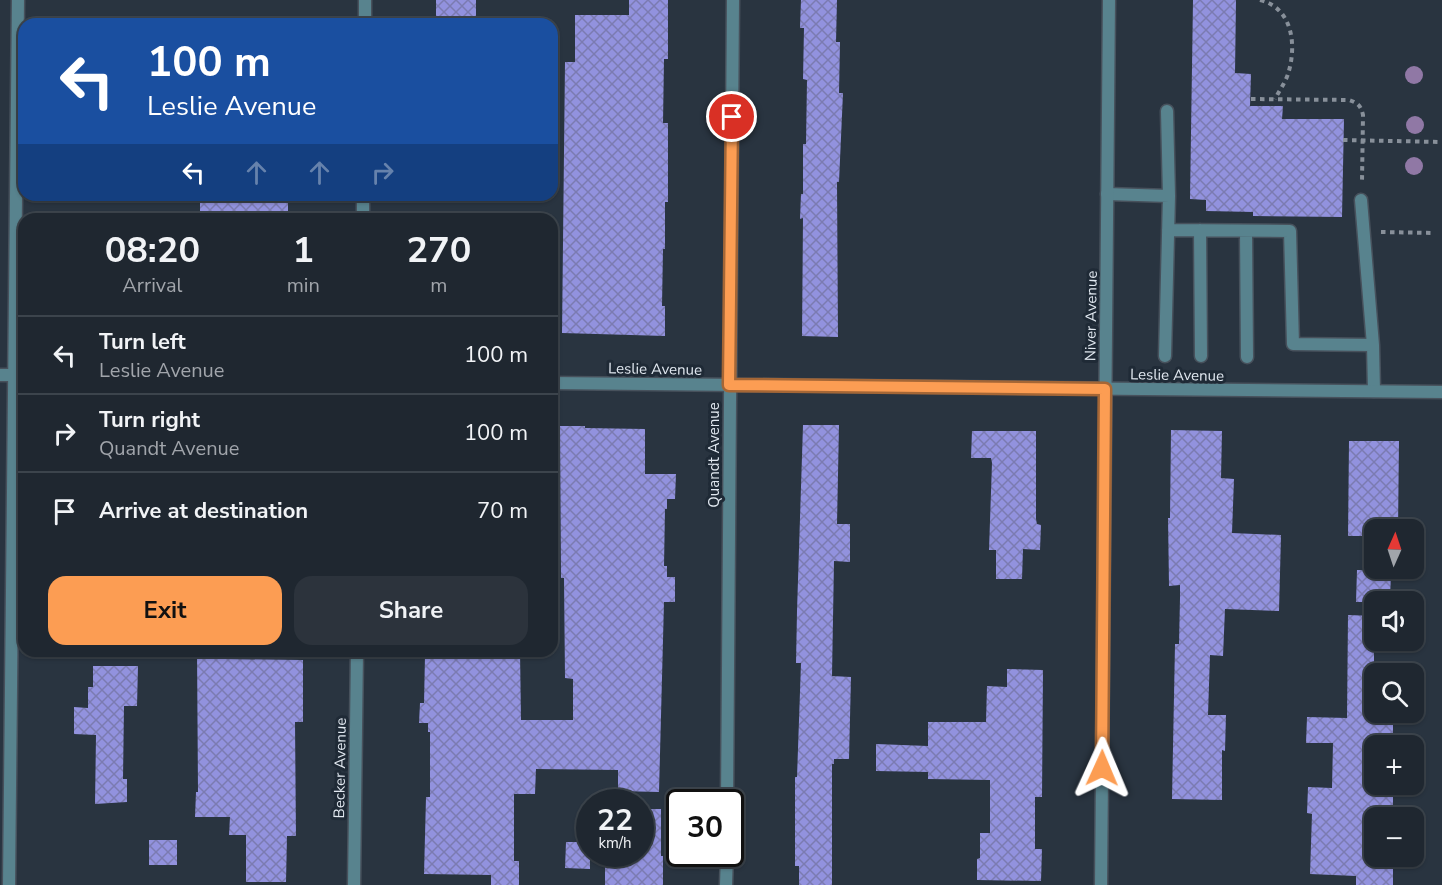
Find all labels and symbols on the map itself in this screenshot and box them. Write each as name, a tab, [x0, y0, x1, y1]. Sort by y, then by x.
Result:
pin	[706, 91, 757, 142]
street label: Niver Avenue	[1080, 271, 1102, 361]
street label: Leslie Avenue	[608, 358, 702, 380]
street label: Leslie Avenue	[1130, 364, 1224, 386]
street label: Quandt Avenue	[704, 402, 724, 508]
north arrow	[1364, 519, 1424, 579]
street label: Becker Avenue	[329, 718, 351, 818]
position arrow	[1070, 736, 1134, 800]
speed limit sign: 30	[666, 789, 744, 867]

